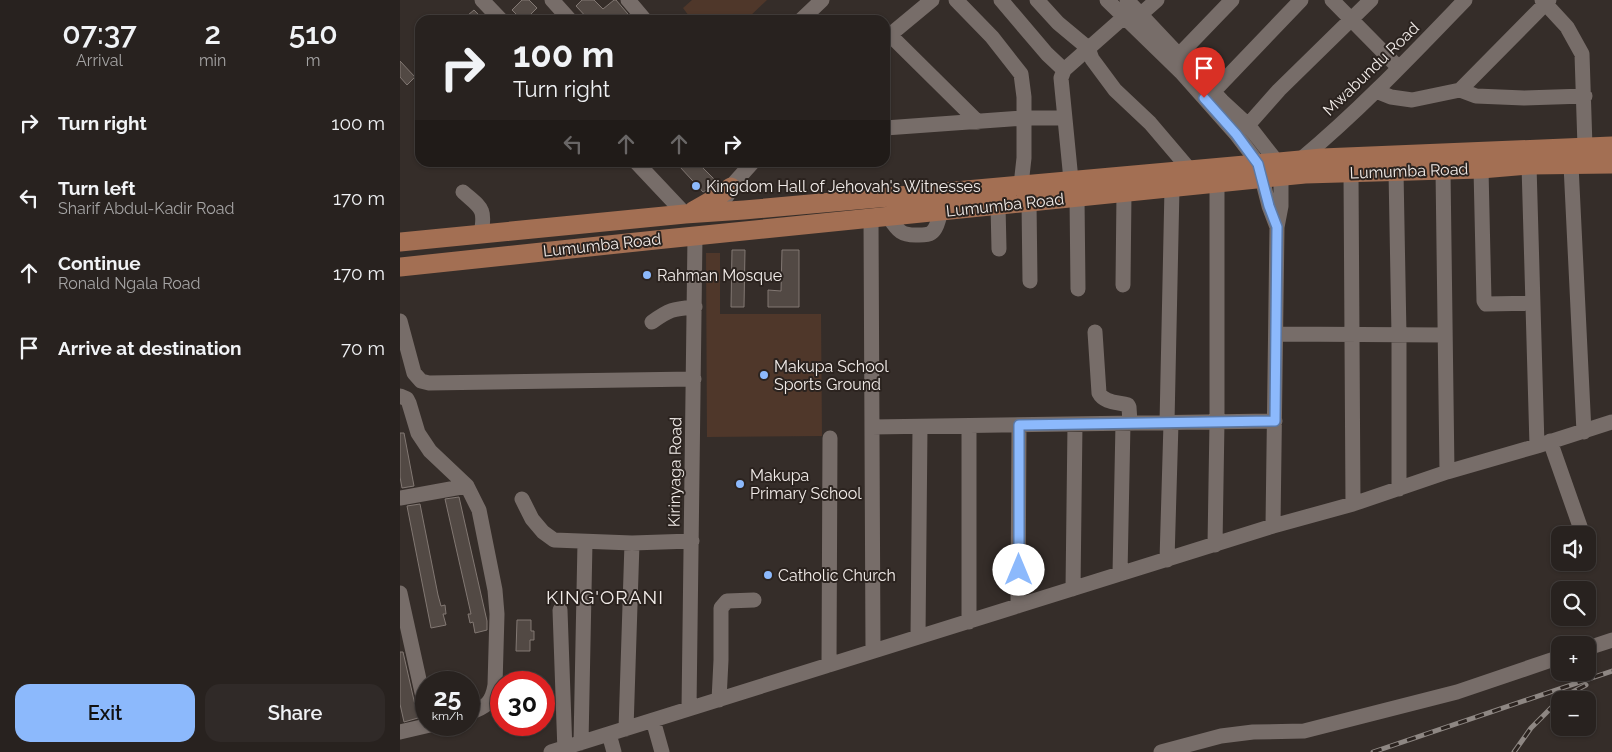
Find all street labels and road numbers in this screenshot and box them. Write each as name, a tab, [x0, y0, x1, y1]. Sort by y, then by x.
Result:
street label: Mwabundu Road	[1319, 18, 1423, 120]
street label: Lumumba Road	[1349, 159, 1469, 183]
street label: Lumumba Road	[945, 189, 1065, 221]
street label: Lumumba Road	[542, 229, 662, 261]
street label: Kirinyaga Road	[665, 417, 685, 527]

